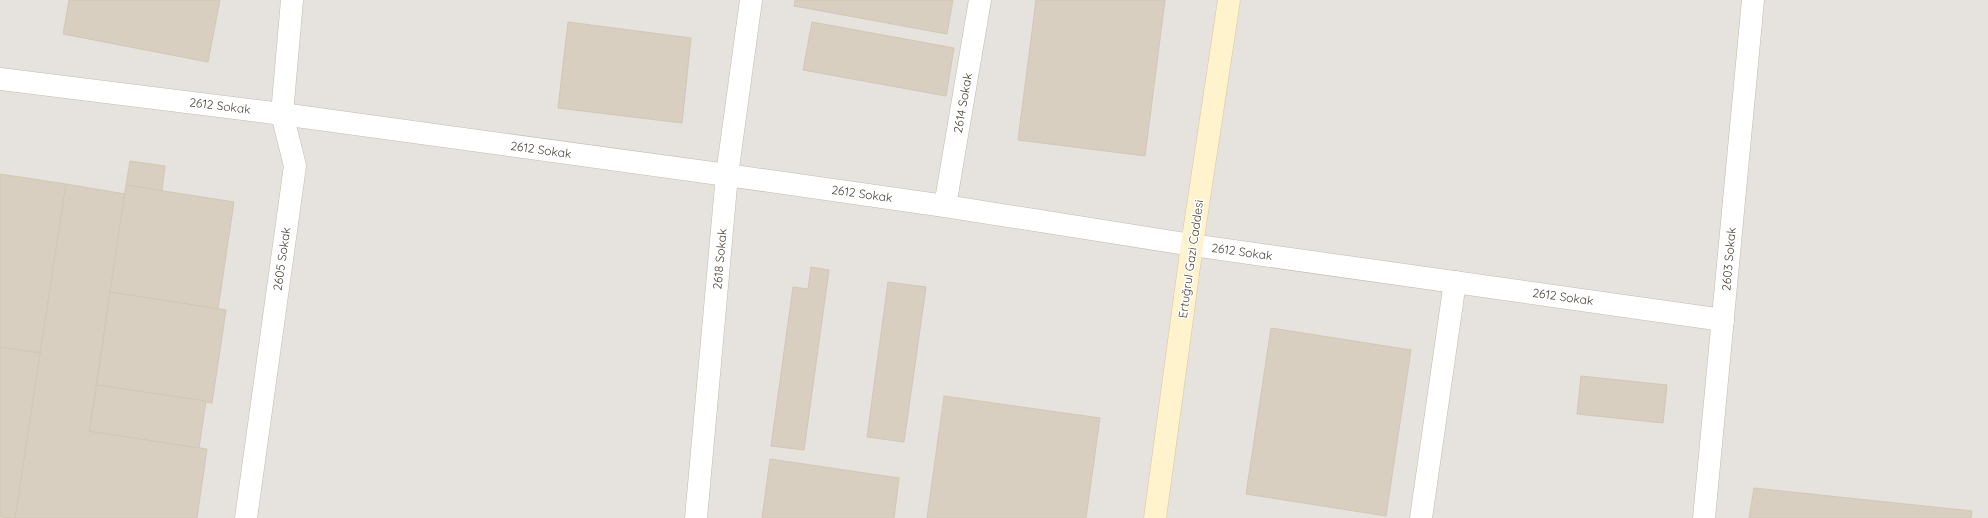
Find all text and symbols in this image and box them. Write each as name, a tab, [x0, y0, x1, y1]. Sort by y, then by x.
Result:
street label: 2614 Sokak	[950, 72, 975, 134]
street label: 2612 Sokak	[189, 94, 251, 117]
street label: 2612 Sokak	[510, 138, 573, 161]
street label: 2612 Sokak	[831, 182, 894, 205]
street label: Ertuğrul Gazi Caddesi	[1175, 199, 1206, 319]
street label: 2605 Sokak	[270, 226, 293, 292]
street label: 2603 Sokak	[1718, 226, 1739, 291]
street label: 2618 Sokak	[709, 228, 730, 290]
street label: 2612 Sokak	[1211, 240, 1274, 263]
street label: 2612 Sokak	[1532, 285, 1595, 308]

